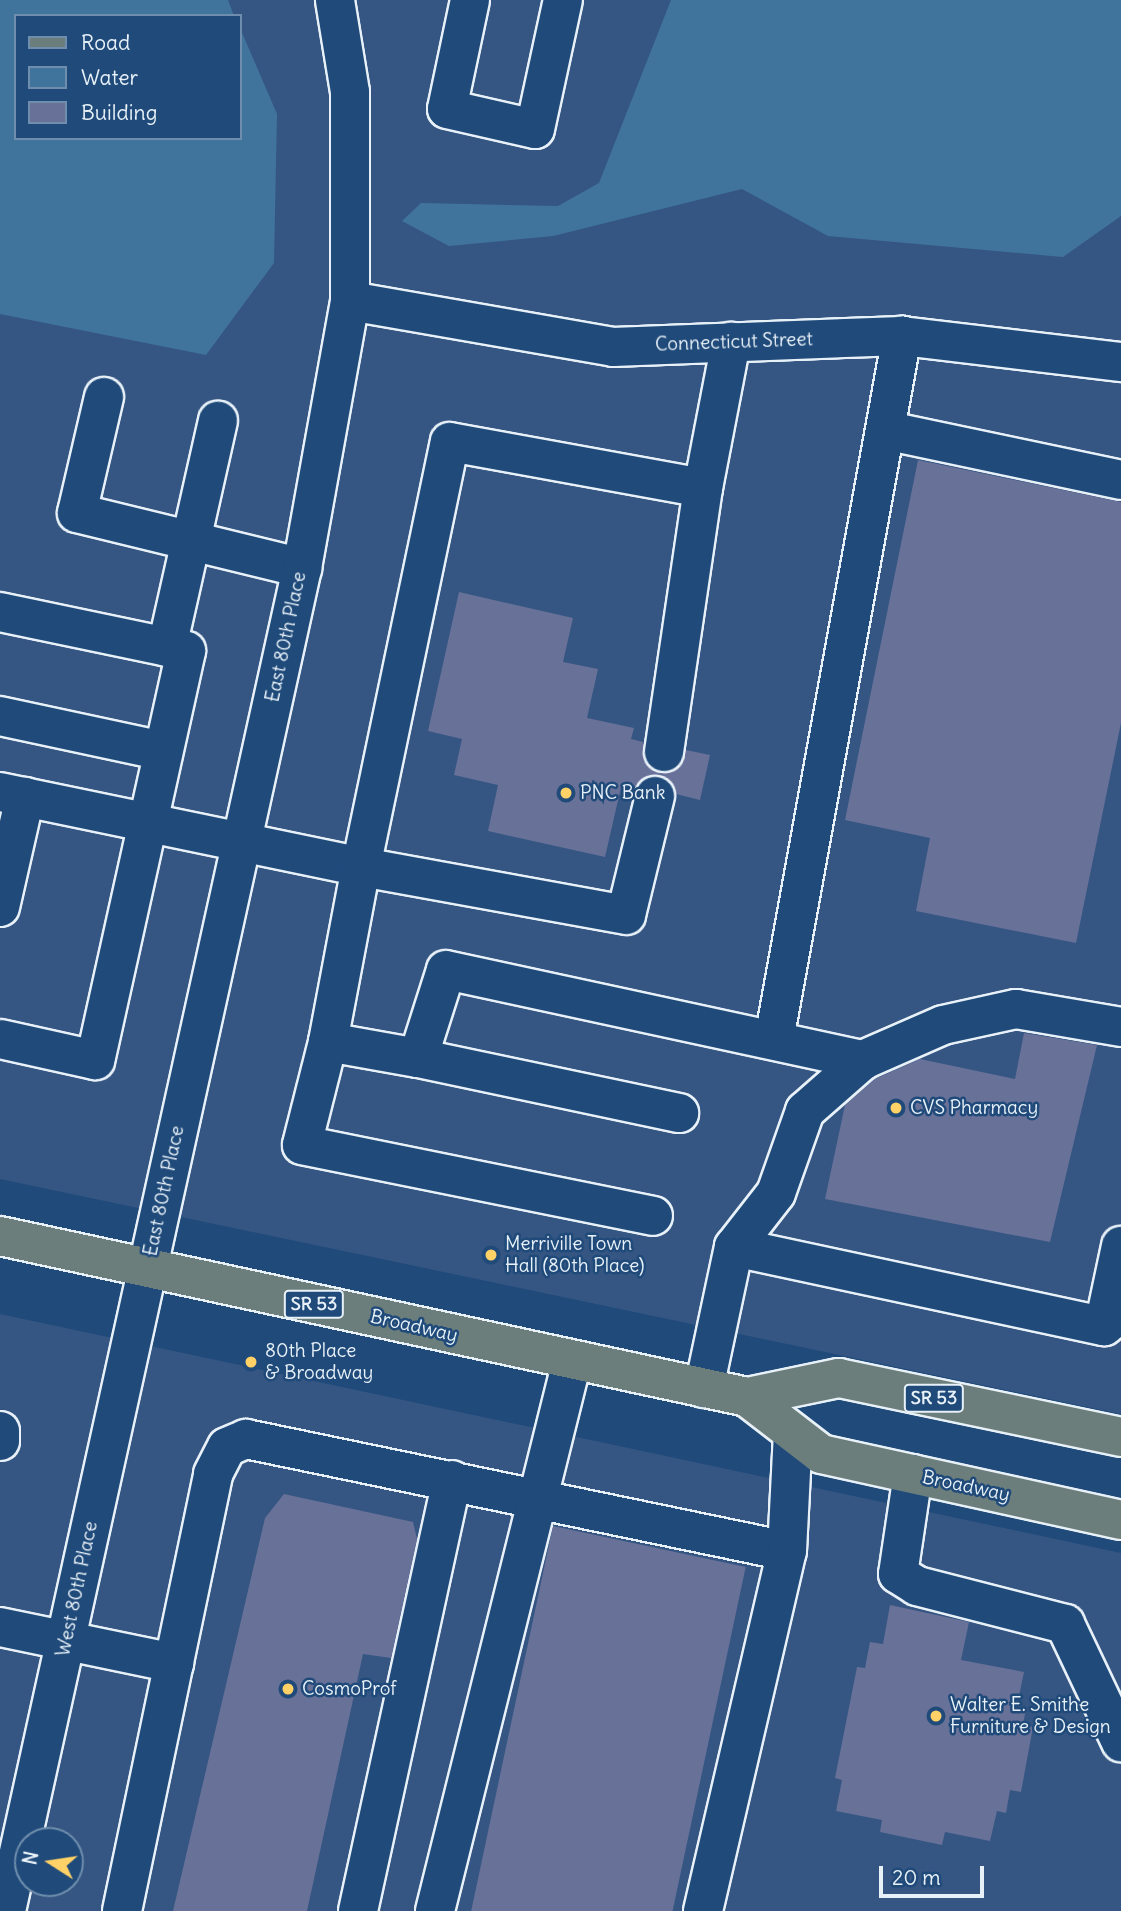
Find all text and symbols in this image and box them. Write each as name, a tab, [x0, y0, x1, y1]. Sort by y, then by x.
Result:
legend	[14, 14, 242, 140]
text: Road	[81, 29, 130, 56]
text: Water	[81, 64, 138, 91]
text: Building	[81, 99, 157, 126]
street label: Connecticut Street	[655, 328, 813, 356]
street label: East 80th Place	[261, 570, 311, 704]
place label: PNC Bank	[580, 782, 666, 804]
marker: PNC Bank	[558, 785, 574, 801]
place label: CVS Pharmacy	[910, 1097, 1038, 1119]
marker: CVS Pharmacy	[888, 1100, 904, 1116]
street label: East 80th Place	[139, 1124, 189, 1258]
place label: Merriville Town Hall (80th Place)	[505, 1233, 644, 1277]
marker: Merriville Town Hall (80th Place)	[483, 1247, 499, 1263]
road number: SR 53	[282, 1289, 346, 1318]
street label: Broadway	[368, 1305, 460, 1347]
place label: 80th Place & Broadway	[265, 1340, 373, 1384]
marker: 80th Place & Broadway	[243, 1354, 259, 1370]
road number: SR 53	[902, 1384, 965, 1413]
street label: Broadway	[920, 1466, 1012, 1506]
street label: West 80th Place	[52, 1519, 102, 1659]
place label: CosmoProf	[302, 1678, 397, 1700]
marker: CosmoProf	[280, 1681, 296, 1697]
place label: Walter E. Smithe Furniture & Design	[950, 1694, 1111, 1738]
marker: Walter E. Smithe Furniture & Design	[928, 1708, 944, 1724]
north arrow	[14, 1827, 84, 1897]
text: N	[17, 1849, 44, 1867]
scale bar	[883, 1852, 988, 1896]
text: 20 m	[892, 1864, 941, 1891]

